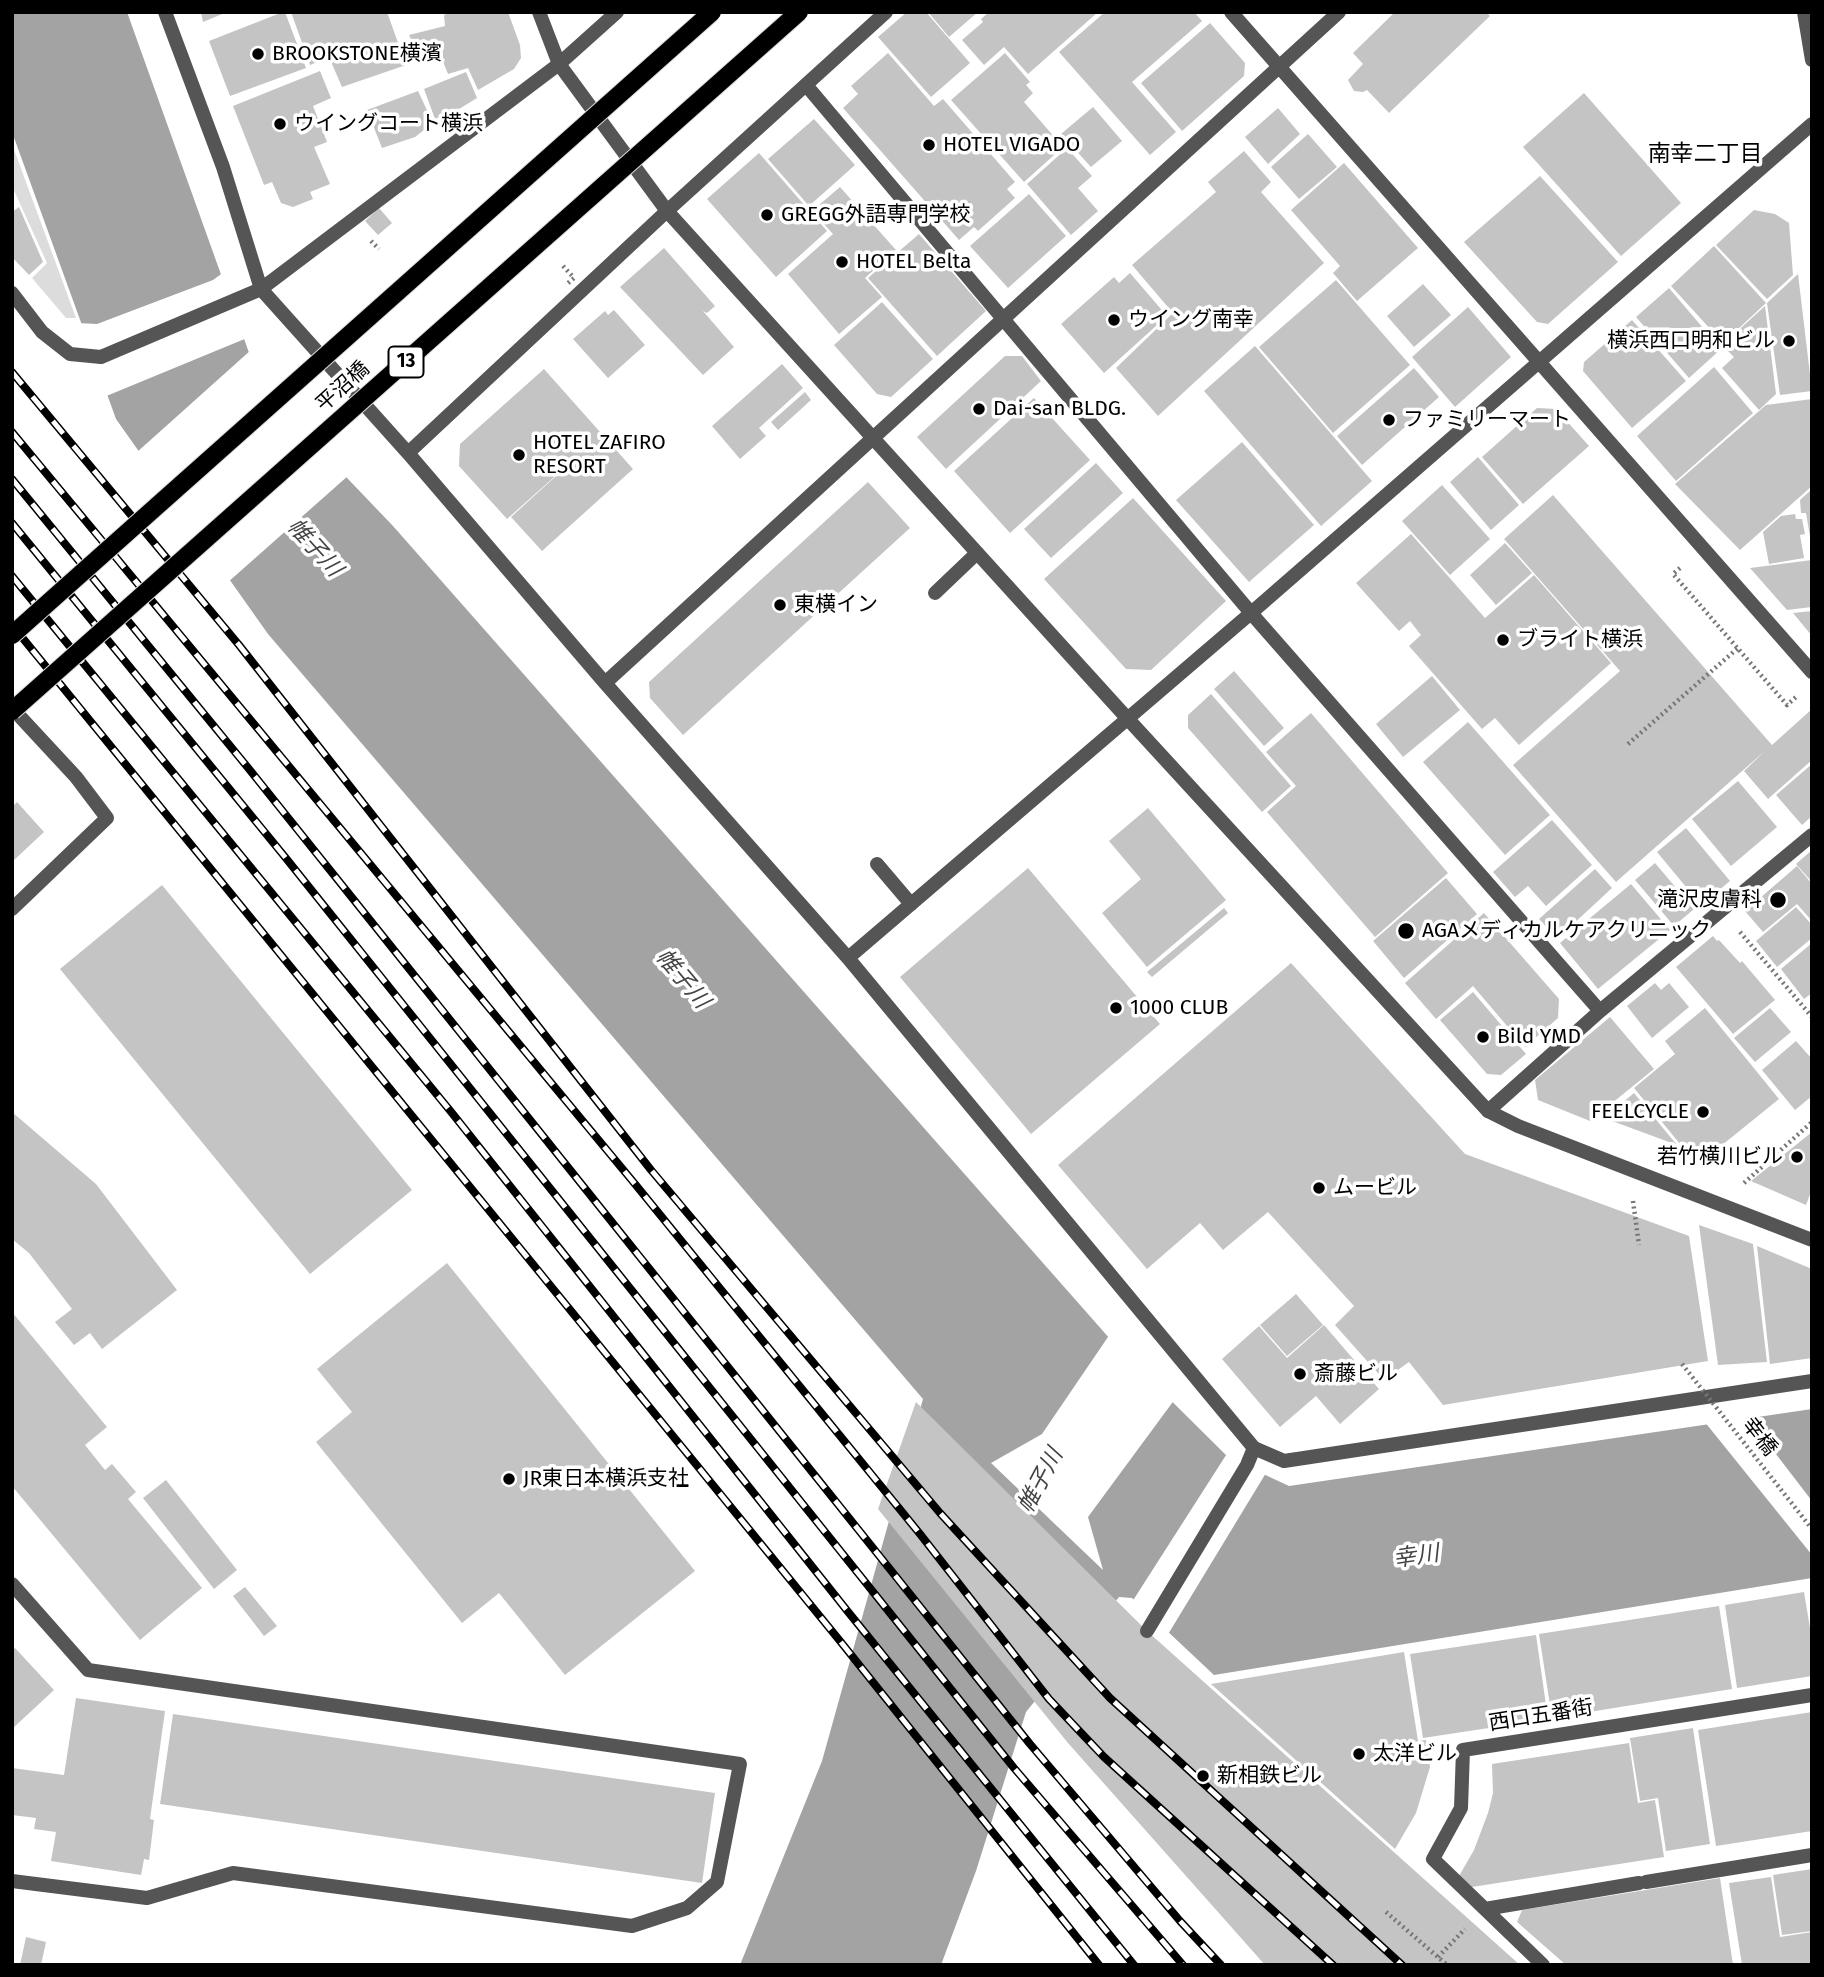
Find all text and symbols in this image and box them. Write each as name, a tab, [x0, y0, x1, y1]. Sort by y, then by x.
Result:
place label: BROOKSTONE横濱	[272, 41, 442, 67]
marker: BROOKSTONE横濱	[250, 46, 266, 62]
place label: ウイングコート横浜	[294, 111, 483, 137]
marker: ウイングコート横浜	[272, 116, 288, 132]
place label: HOTEL VIGADO	[943, 132, 1080, 158]
marker: HOTEL VIGADO	[921, 137, 937, 153]
district label: 南幸二丁目	[1648, 141, 1762, 169]
place label: GREGG外語専門学校	[781, 202, 970, 228]
marker: GREGG外語専門学校	[759, 207, 775, 223]
place label: HOTEL Belta	[856, 249, 971, 275]
marker: HOTEL Belta	[834, 254, 850, 270]
place label: ウイング南幸	[1128, 307, 1254, 333]
marker: ウイング南幸	[1106, 312, 1122, 328]
place label: 横浜西口明和ビル	[1607, 328, 1775, 354]
marker: 横浜西口明和ビル	[1781, 333, 1797, 349]
road number: 13	[388, 346, 424, 378]
street label: 平沼橋	[311, 357, 375, 417]
place label: Dai-san BLDG.	[993, 396, 1126, 422]
marker: Dai-san BLDG.	[971, 401, 987, 417]
place label: ファミリーマート	[1403, 407, 1571, 433]
marker: ファミリーマート	[1381, 412, 1397, 428]
place label: HOTEL ZAFIRO RESORT	[533, 430, 666, 480]
marker: HOTEL ZAFIRO RESORT	[511, 447, 527, 463]
water label: 帷子川	[281, 513, 347, 583]
place label: 東横イン	[794, 592, 878, 618]
marker: 東横イン	[772, 597, 788, 613]
place label: ブライト横浜	[1517, 627, 1643, 653]
marker: ブライト横浜	[1495, 632, 1511, 648]
place label: 滝沢皮膚科	[1657, 887, 1762, 913]
marker: 滝沢皮膚科	[1768, 890, 1788, 910]
place label: AGAメディカルケアクリニック	[1422, 918, 1711, 944]
marker: AGAメディカルケアクリニック	[1396, 921, 1416, 941]
water label: 帷子川	[649, 944, 715, 1014]
place label: 1000 CLUB	[1130, 995, 1228, 1021]
marker: 1000 CLUB	[1108, 1000, 1124, 1016]
place label: Bild YMD	[1497, 1024, 1581, 1050]
marker: Bild YMD	[1475, 1029, 1491, 1045]
place label: FEELCYCLE	[1591, 1099, 1689, 1125]
marker: FEELCYCLE	[1695, 1104, 1711, 1120]
place label: 若竹横川ビル	[1657, 1144, 1783, 1170]
marker: 若竹横川ビル	[1789, 1149, 1805, 1165]
place label: ムービル	[1333, 1175, 1417, 1201]
marker: ムービル	[1311, 1180, 1327, 1196]
place label: 斎藤ビル	[1314, 1361, 1398, 1387]
marker: 斎藤ビル	[1292, 1366, 1308, 1382]
street label: 幸橋	[1736, 1413, 1782, 1461]
water label: 帷子川	[1013, 1444, 1069, 1518]
place label: JR東日本横浜支社	[523, 1466, 689, 1492]
marker: JR東日本横浜支社	[501, 1471, 517, 1487]
water label: 幸川	[1391, 1540, 1441, 1574]
street label: 西口五番街	[1487, 1695, 1595, 1737]
place label: 太洋ビル	[1373, 1741, 1457, 1767]
marker: 太洋ビル	[1351, 1746, 1367, 1762]
place label: 新相鉄ビル	[1217, 1763, 1322, 1789]
marker: 新相鉄ビル	[1195, 1768, 1211, 1784]

